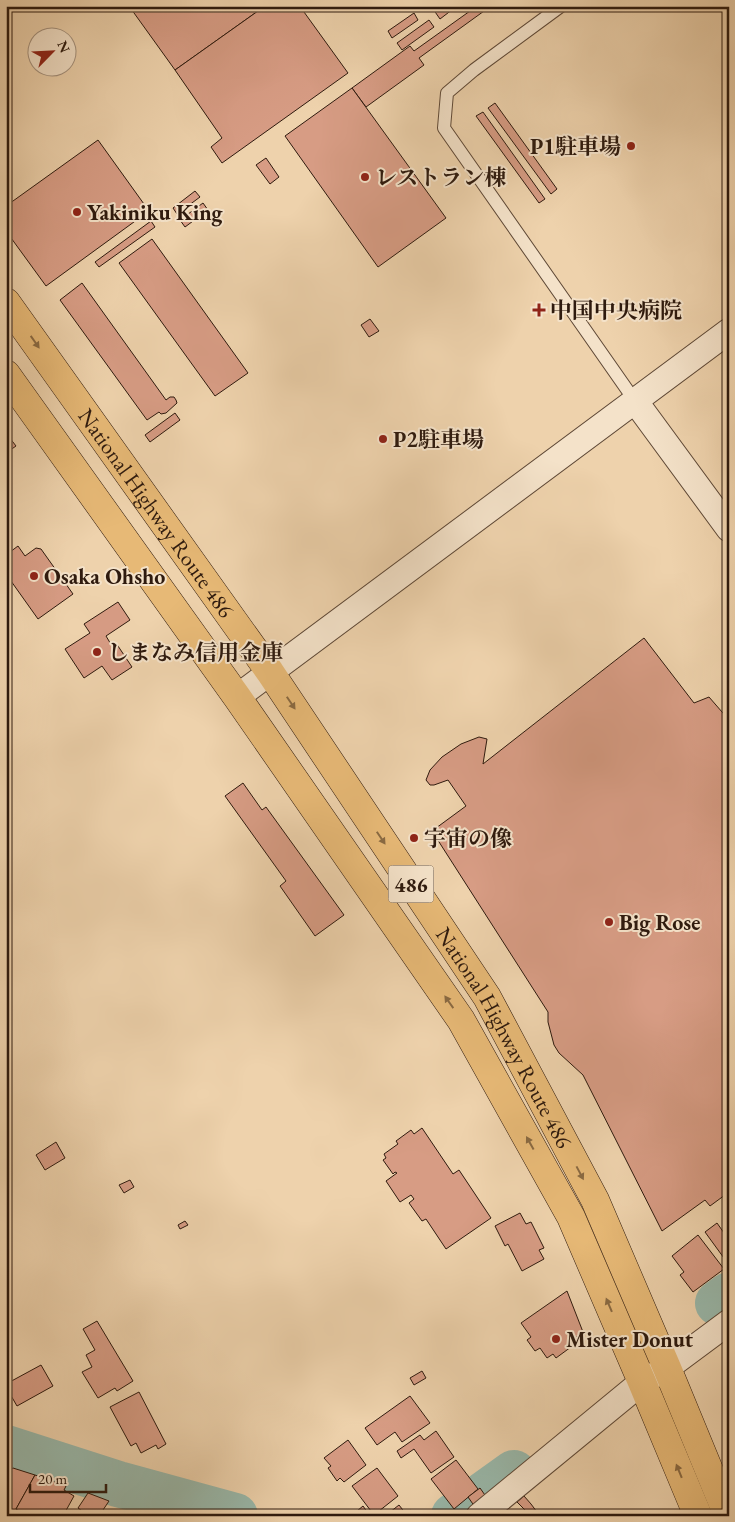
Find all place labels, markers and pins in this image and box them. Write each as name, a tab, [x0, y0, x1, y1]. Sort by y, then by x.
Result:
place label: P1駐車場	[530, 132, 621, 161]
marker: P1駐車場	[625, 140, 637, 152]
place label: レストラン棟	[375, 163, 506, 192]
marker: レストラン棟	[359, 171, 371, 183]
place label: Yakiniku King	[87, 198, 224, 227]
marker: Yakiniku King	[71, 206, 83, 218]
place label: 中国中央病院	[550, 296, 682, 325]
marker: 中国中央病院	[532, 303, 546, 317]
place label: P2駐車場	[393, 425, 484, 454]
marker: P2駐車場	[377, 433, 389, 445]
place label: Osaka Ohsho	[44, 562, 165, 591]
marker: Osaka Ohsho	[28, 570, 40, 582]
place label: しまなみ信用金庫	[107, 638, 283, 667]
marker: しまなみ信用金庫	[91, 646, 103, 658]
place label: 宇宙の像	[424, 824, 512, 853]
marker: 宇宙の像	[408, 832, 420, 844]
place label: Big Rose	[619, 908, 700, 937]
marker: Big Rose	[603, 916, 615, 928]
place label: Mister Donut	[566, 1325, 694, 1354]
marker: Mister Donut	[550, 1333, 562, 1345]

